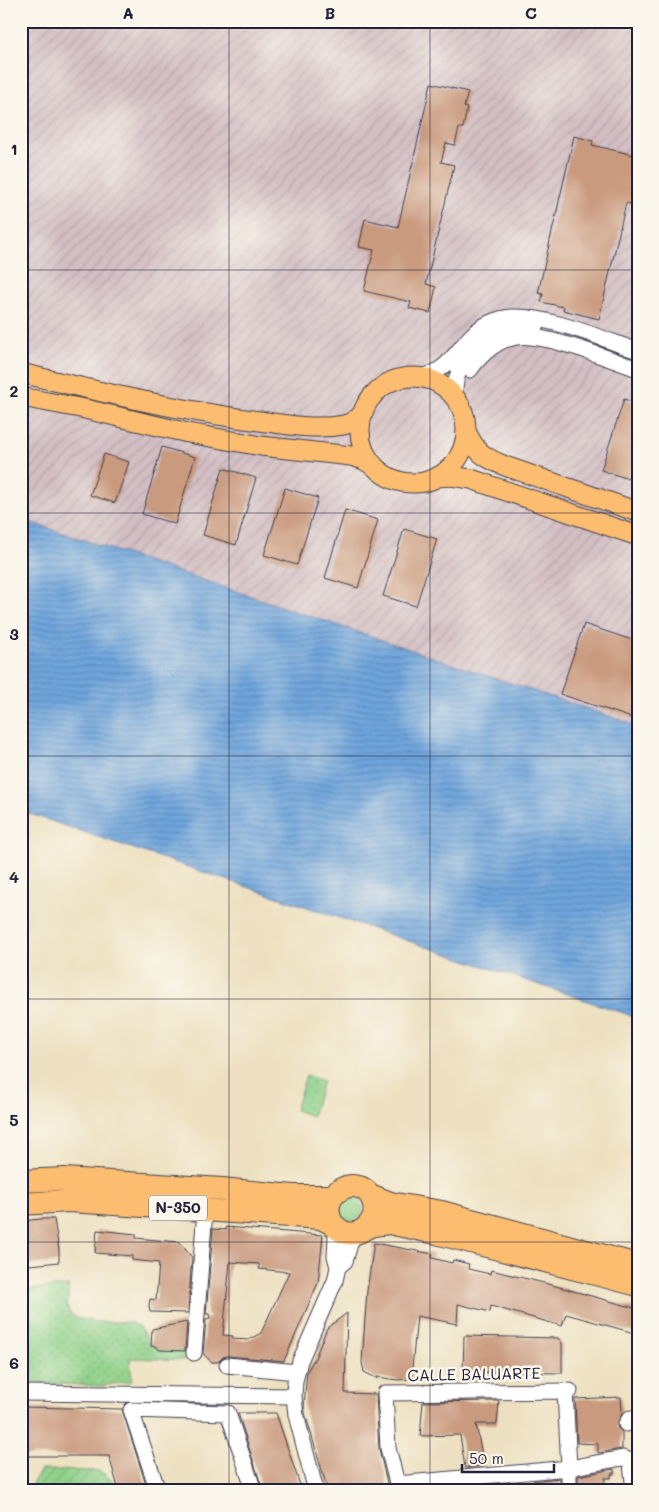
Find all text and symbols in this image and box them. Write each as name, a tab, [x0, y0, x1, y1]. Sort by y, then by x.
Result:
text: A	[122, 2, 134, 23]
text: B	[325, 2, 335, 23]
text: C	[525, 2, 537, 23]
text: 1	[10, 138, 18, 159]
text: 2	[10, 380, 19, 401]
text: 3	[9, 623, 19, 644]
text: 4	[9, 866, 19, 887]
text: 5	[9, 1109, 19, 1130]
road number: N-350	[149, 1196, 207, 1220]
text: 6	[9, 1352, 19, 1373]
street label: CALLE BALUARTE	[407, 1362, 541, 1385]
scale bar	[462, 1442, 554, 1474]
text: 50 m	[469, 1448, 504, 1468]

